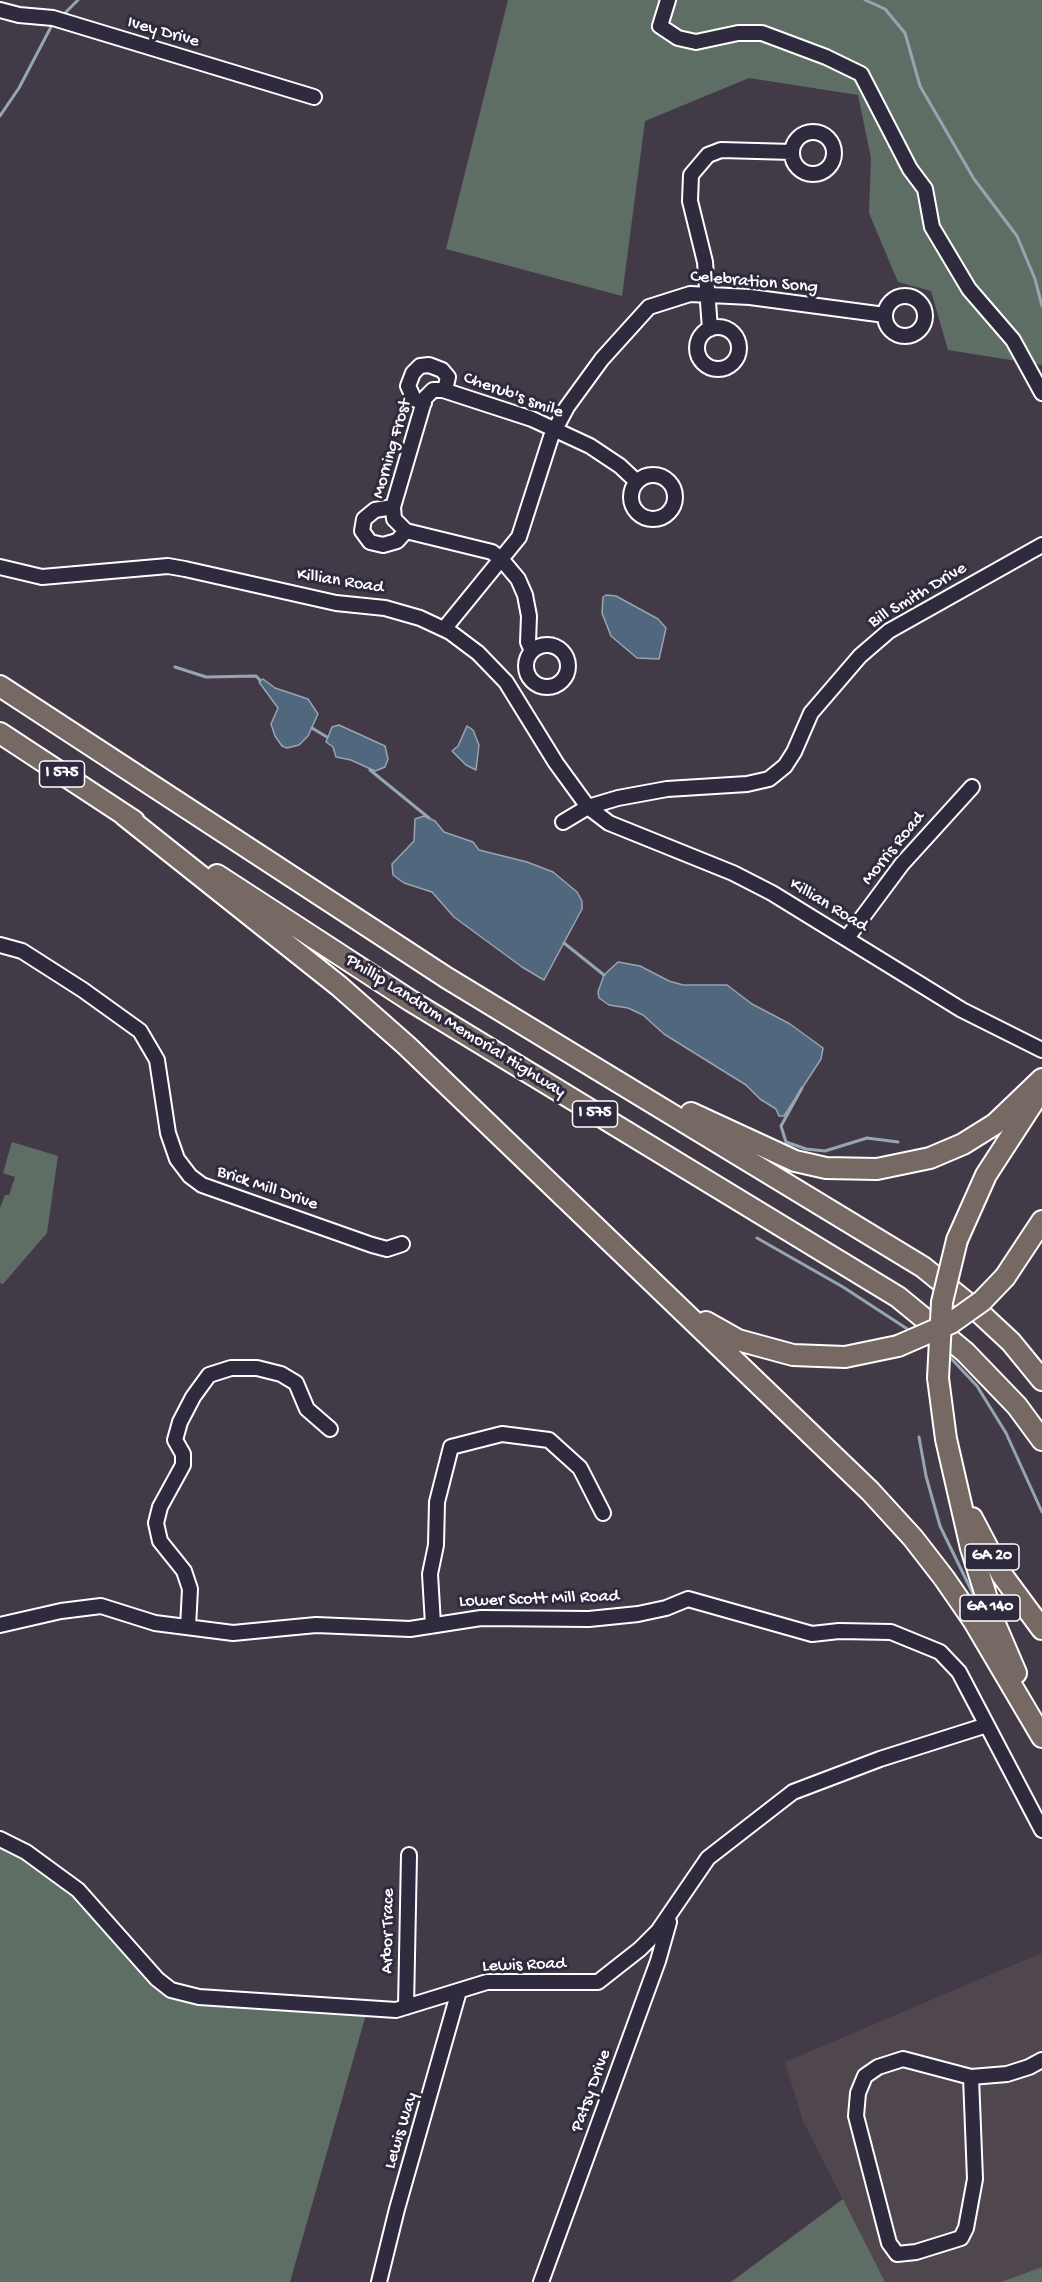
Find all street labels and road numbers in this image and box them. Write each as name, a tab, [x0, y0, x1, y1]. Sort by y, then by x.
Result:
street label: Ivey Drive	[125, 12, 201, 54]
street label: Celebration Song	[689, 267, 819, 299]
street label: Cherub's smile	[460, 368, 566, 424]
street label: Morning Frost	[368, 397, 418, 501]
street label: Bill Smith Drive	[865, 558, 971, 634]
street label: Killian Road	[295, 564, 385, 600]
road number: I 575	[40, 761, 84, 787]
street label: Morris Road	[858, 808, 930, 890]
street label: Killian Road	[785, 874, 871, 938]
street label: Phillip Landrum Memorial Highway	[341, 950, 569, 1104]
road number: I 575	[572, 1101, 618, 1127]
street label: Brick Mill Drive	[214, 1162, 320, 1216]
road number: GA 20	[965, 1544, 1019, 1570]
street label: Lower Scott Mill Road	[458, 1586, 620, 1614]
road number: GA 140	[960, 1595, 1020, 1621]
street label: Arbor Trace	[377, 1888, 401, 1974]
street label: Lewis Road	[482, 1954, 566, 1978]
street label: Patsy Drive	[567, 2047, 617, 2135]
street label: Lewis Way	[380, 2090, 424, 2172]

